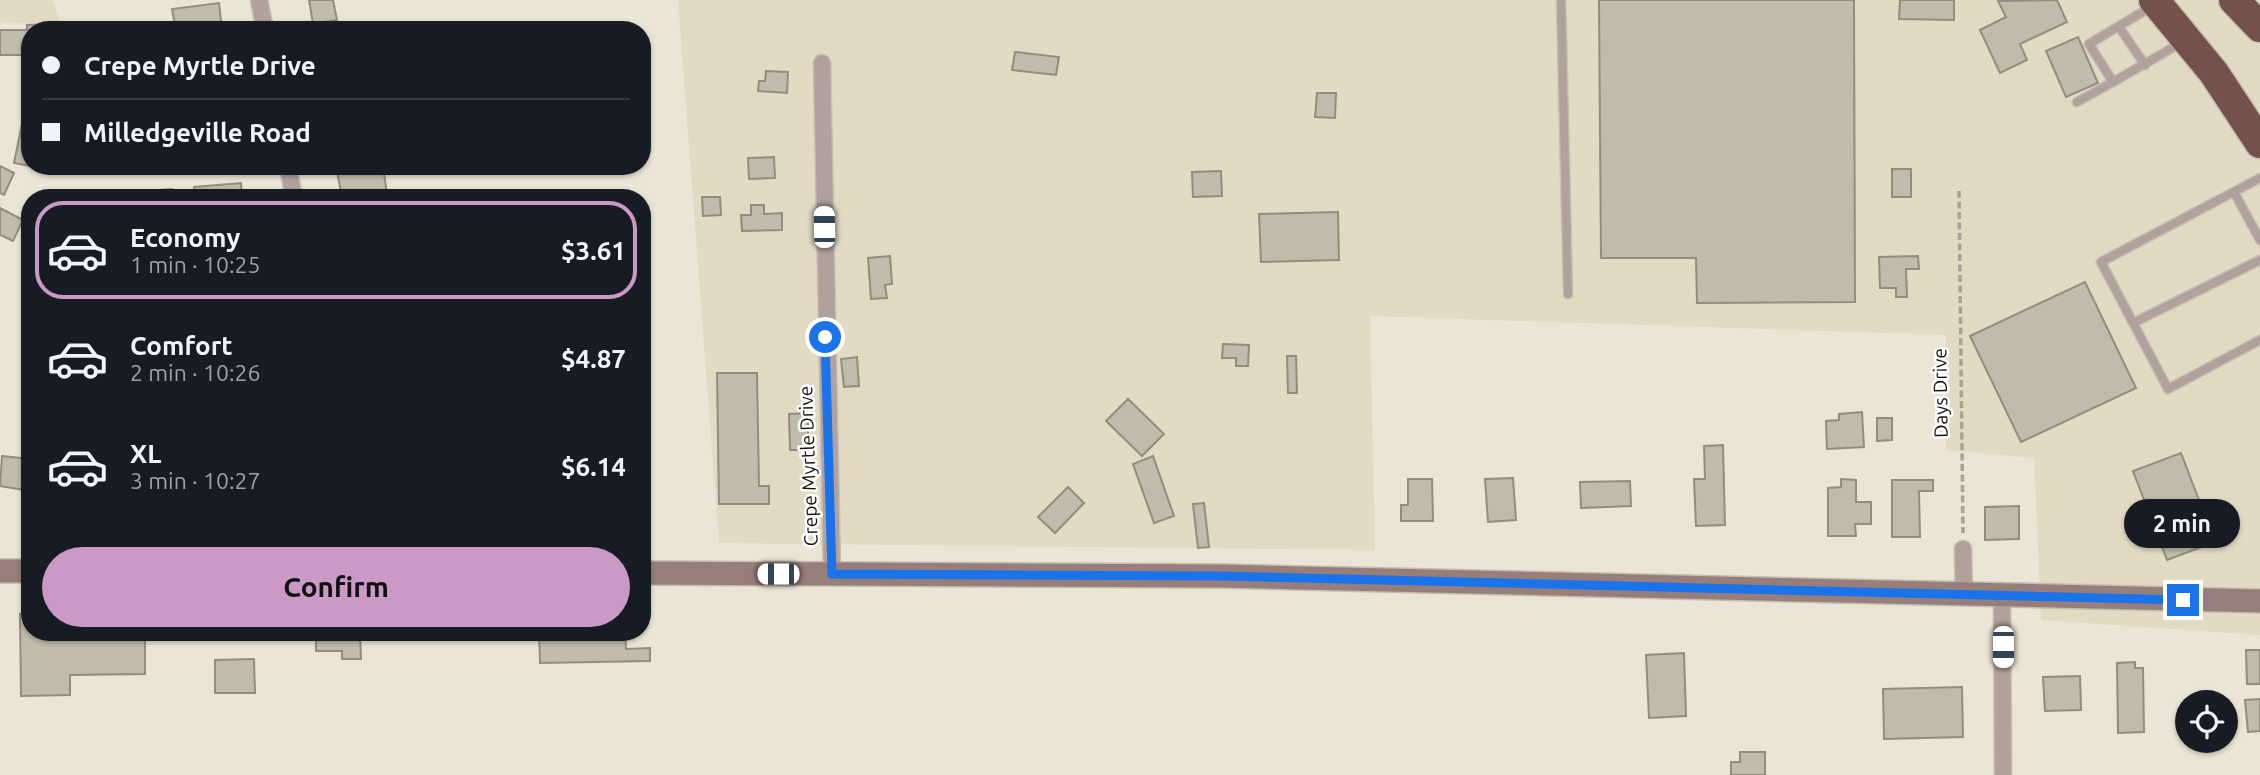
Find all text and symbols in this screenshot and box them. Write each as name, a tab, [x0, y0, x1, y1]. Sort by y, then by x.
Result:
text: Crepe Myrtle Drive	[84, 51, 316, 80]
text: Milledgeville Road	[84, 118, 311, 147]
car	[814, 206, 835, 248]
icon: car	[46, 219, 109, 282]
text: Economy	[130, 223, 240, 252]
text: $3.61	[561, 236, 626, 265]
text: 1 min · 10:25	[130, 252, 261, 277]
route start	[809, 321, 841, 353]
icon: car	[46, 327, 109, 390]
text: Comfort	[130, 331, 233, 360]
text: $4.87	[561, 344, 626, 373]
street label: Days Drive	[1928, 348, 1952, 438]
text: 2 min · 10:26	[130, 360, 261, 385]
street label: Crepe Myrtle Drive	[794, 385, 822, 547]
icon: car	[46, 435, 109, 498]
text: XL	[130, 439, 161, 468]
text: $6.14	[561, 452, 626, 481]
text: 3 min · 10:27	[130, 468, 261, 493]
callout: 2 min	[2125, 498, 2241, 548]
text: 2 min	[2153, 511, 2211, 536]
button: Confirm	[42, 547, 630, 627]
car	[758, 564, 800, 585]
route end	[2167, 584, 2199, 616]
car	[1993, 626, 2014, 668]
map controls	[2175, 690, 2238, 753]
button: locate	[2175, 690, 2238, 753]

